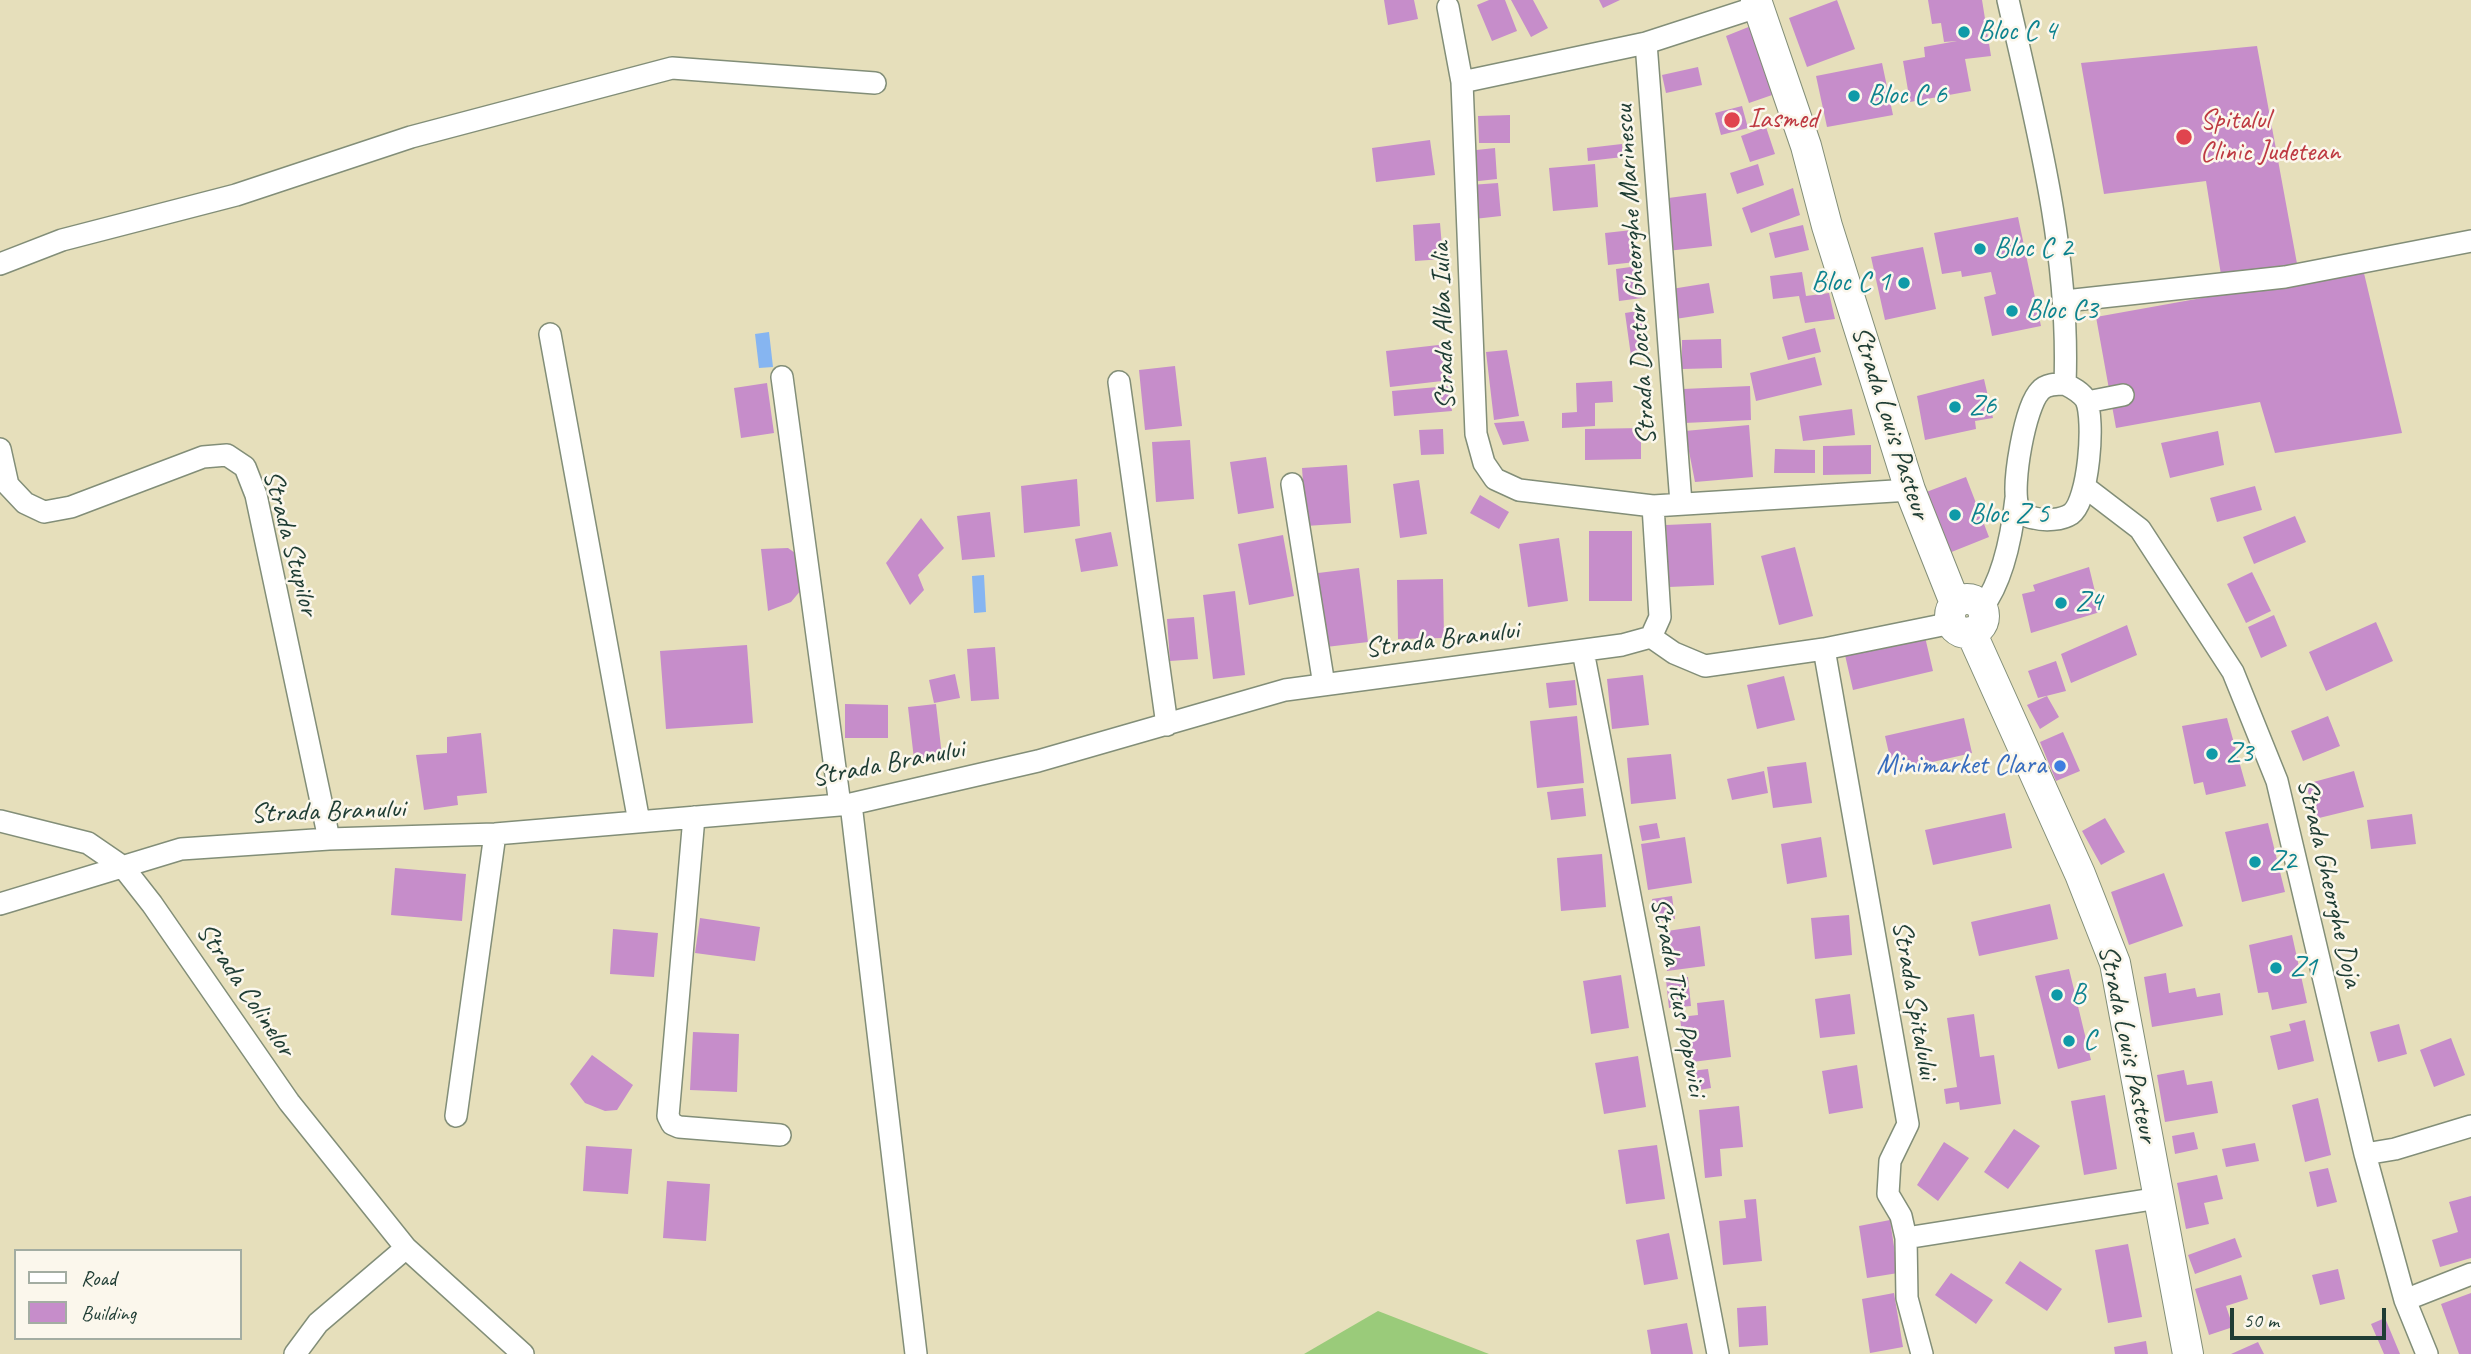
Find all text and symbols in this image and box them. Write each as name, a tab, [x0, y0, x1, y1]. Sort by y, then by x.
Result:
place label: Bloc C 4	[1978, 15, 2057, 49]
marker: Bloc C 4	[1956, 24, 1972, 40]
place label: Bloc C 6	[1868, 79, 1947, 113]
marker: Bloc C 6	[1846, 88, 1862, 104]
place label: Iasmed	[1748, 103, 1818, 137]
street label: Strada Doctor Gheorghe Marinescu	[1607, 104, 1665, 446]
place label: Spitalul Clinic Judetean	[2200, 104, 2340, 170]
marker: Iasmed	[1722, 110, 1742, 130]
marker: Spitalul Clinic Judetean	[2174, 127, 2194, 147]
place label: Bloc C 2	[1994, 232, 2073, 266]
marker: Bloc C 2	[1972, 241, 1988, 257]
street label: Strada Alba Iulia	[1424, 242, 1464, 410]
place label: Bloc C 1	[1811, 266, 1890, 300]
marker: Bloc C 1	[1896, 275, 1912, 291]
place label: Bloc C3	[2026, 294, 2098, 328]
marker: Bloc C3	[2004, 303, 2020, 319]
street label: Strada Louis Pasteur	[1843, 322, 1937, 524]
place label: Z6	[1969, 390, 1996, 424]
marker: Z6	[1947, 399, 1963, 415]
street label: Strada Stupilor	[254, 467, 326, 619]
place label: Bloc Z 5	[1969, 498, 2049, 532]
marker: Bloc Z 5	[1947, 507, 1963, 523]
place label: Z4	[2075, 586, 2102, 620]
marker: Z4	[2053, 595, 2069, 611]
street label: Strada Branului	[1363, 614, 1521, 666]
street label: Strada Branului	[809, 733, 967, 795]
place label: Z3	[2226, 737, 2253, 771]
marker: Z3	[2204, 746, 2220, 762]
place label: Minimarket Clara	[1877, 749, 2046, 783]
marker: Minimarket Clara	[2052, 758, 2068, 774]
street label: Strada Gheorghe Doja	[2289, 776, 2369, 990]
street label: Strada Branului	[250, 793, 406, 831]
place label: Z2	[2269, 845, 2296, 879]
marker: Z2	[2247, 854, 2263, 870]
street label: Strada Titus Popovici	[1642, 895, 1714, 1099]
street label: Strada Colinelor	[188, 917, 302, 1063]
street label: Strada Spitalului	[1884, 918, 1944, 1082]
street label: Strada Louis Pasteur	[2090, 942, 2164, 1146]
place label: Z1	[2290, 951, 2317, 985]
marker: Z1	[2268, 960, 2284, 976]
place label: B	[2071, 978, 2086, 1012]
marker: B	[2049, 987, 2065, 1003]
place label: C	[2083, 1024, 2096, 1058]
marker: C	[2061, 1033, 2077, 1049]
legend	[14, 1249, 242, 1340]
text: Road	[81, 1265, 116, 1291]
scale bar	[2233, 1294, 2389, 1338]
text: Building	[81, 1300, 136, 1326]
text: 50 m	[2243, 1307, 2279, 1333]

